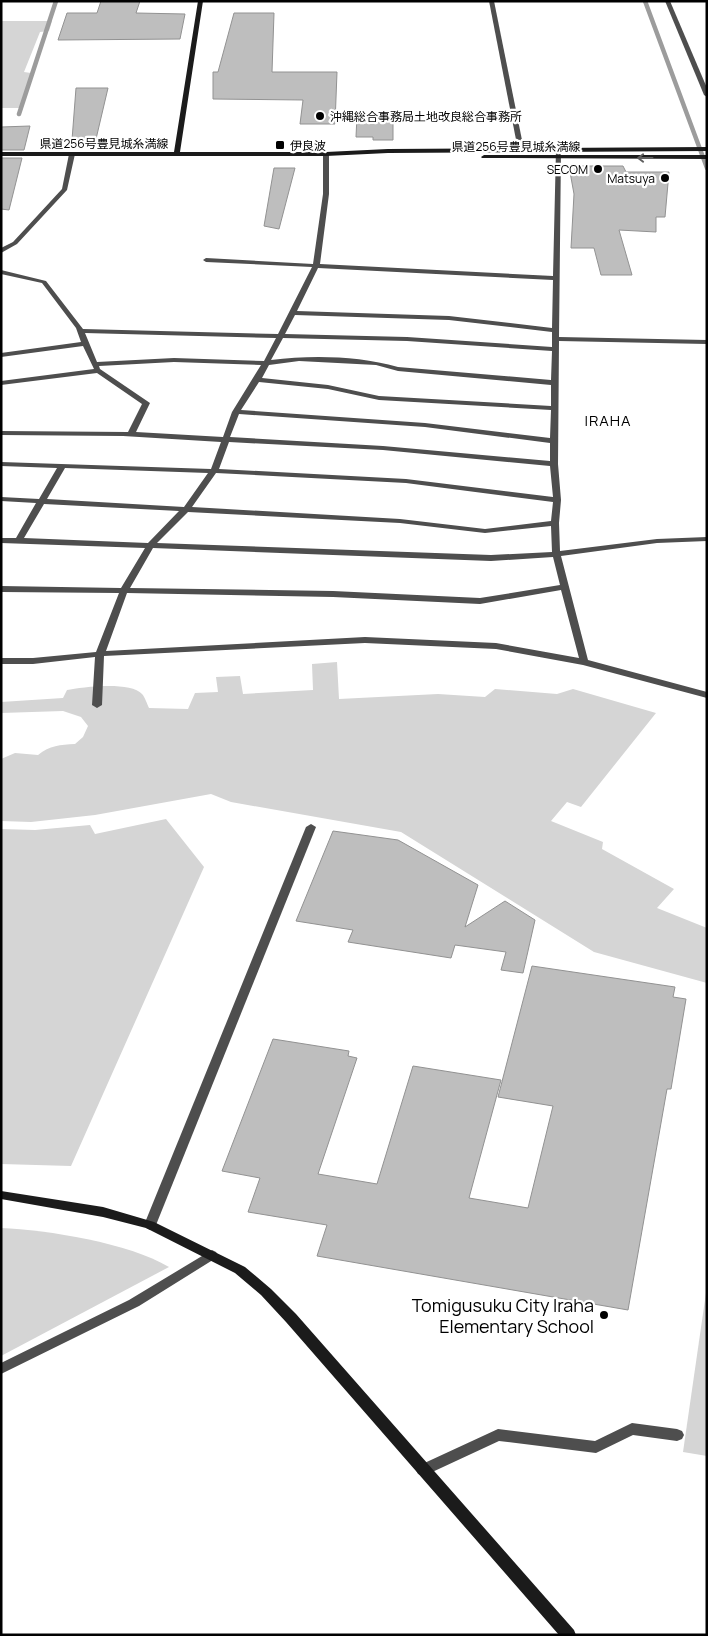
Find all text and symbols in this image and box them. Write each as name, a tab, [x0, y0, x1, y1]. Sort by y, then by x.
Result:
place label: 沖縄総合事務局土地改良総合事務所	[330, 108, 522, 125]
marker: 沖縄総合事務局土地改良総合事務所	[314, 110, 326, 122]
street label: 県道256号豊見城糸満線	[39, 135, 169, 152]
place label: 伊良波	[290, 137, 326, 154]
street label: 県道256号豊見城糸満線	[451, 138, 581, 155]
marker: 伊良波	[274, 139, 286, 151]
one-way arrow	[637, 153, 654, 163]
place label: SECOM	[547, 161, 588, 178]
marker: SECOM	[592, 163, 604, 175]
place label: Matsuya	[607, 170, 655, 187]
marker: Matsuya	[659, 172, 671, 184]
district label: IRAHA	[584, 410, 632, 431]
place label: Tomigusuku City Iraha Elementary School	[412, 1293, 594, 1338]
marker: Tomigusuku City Iraha Elementary School	[598, 1309, 610, 1321]

